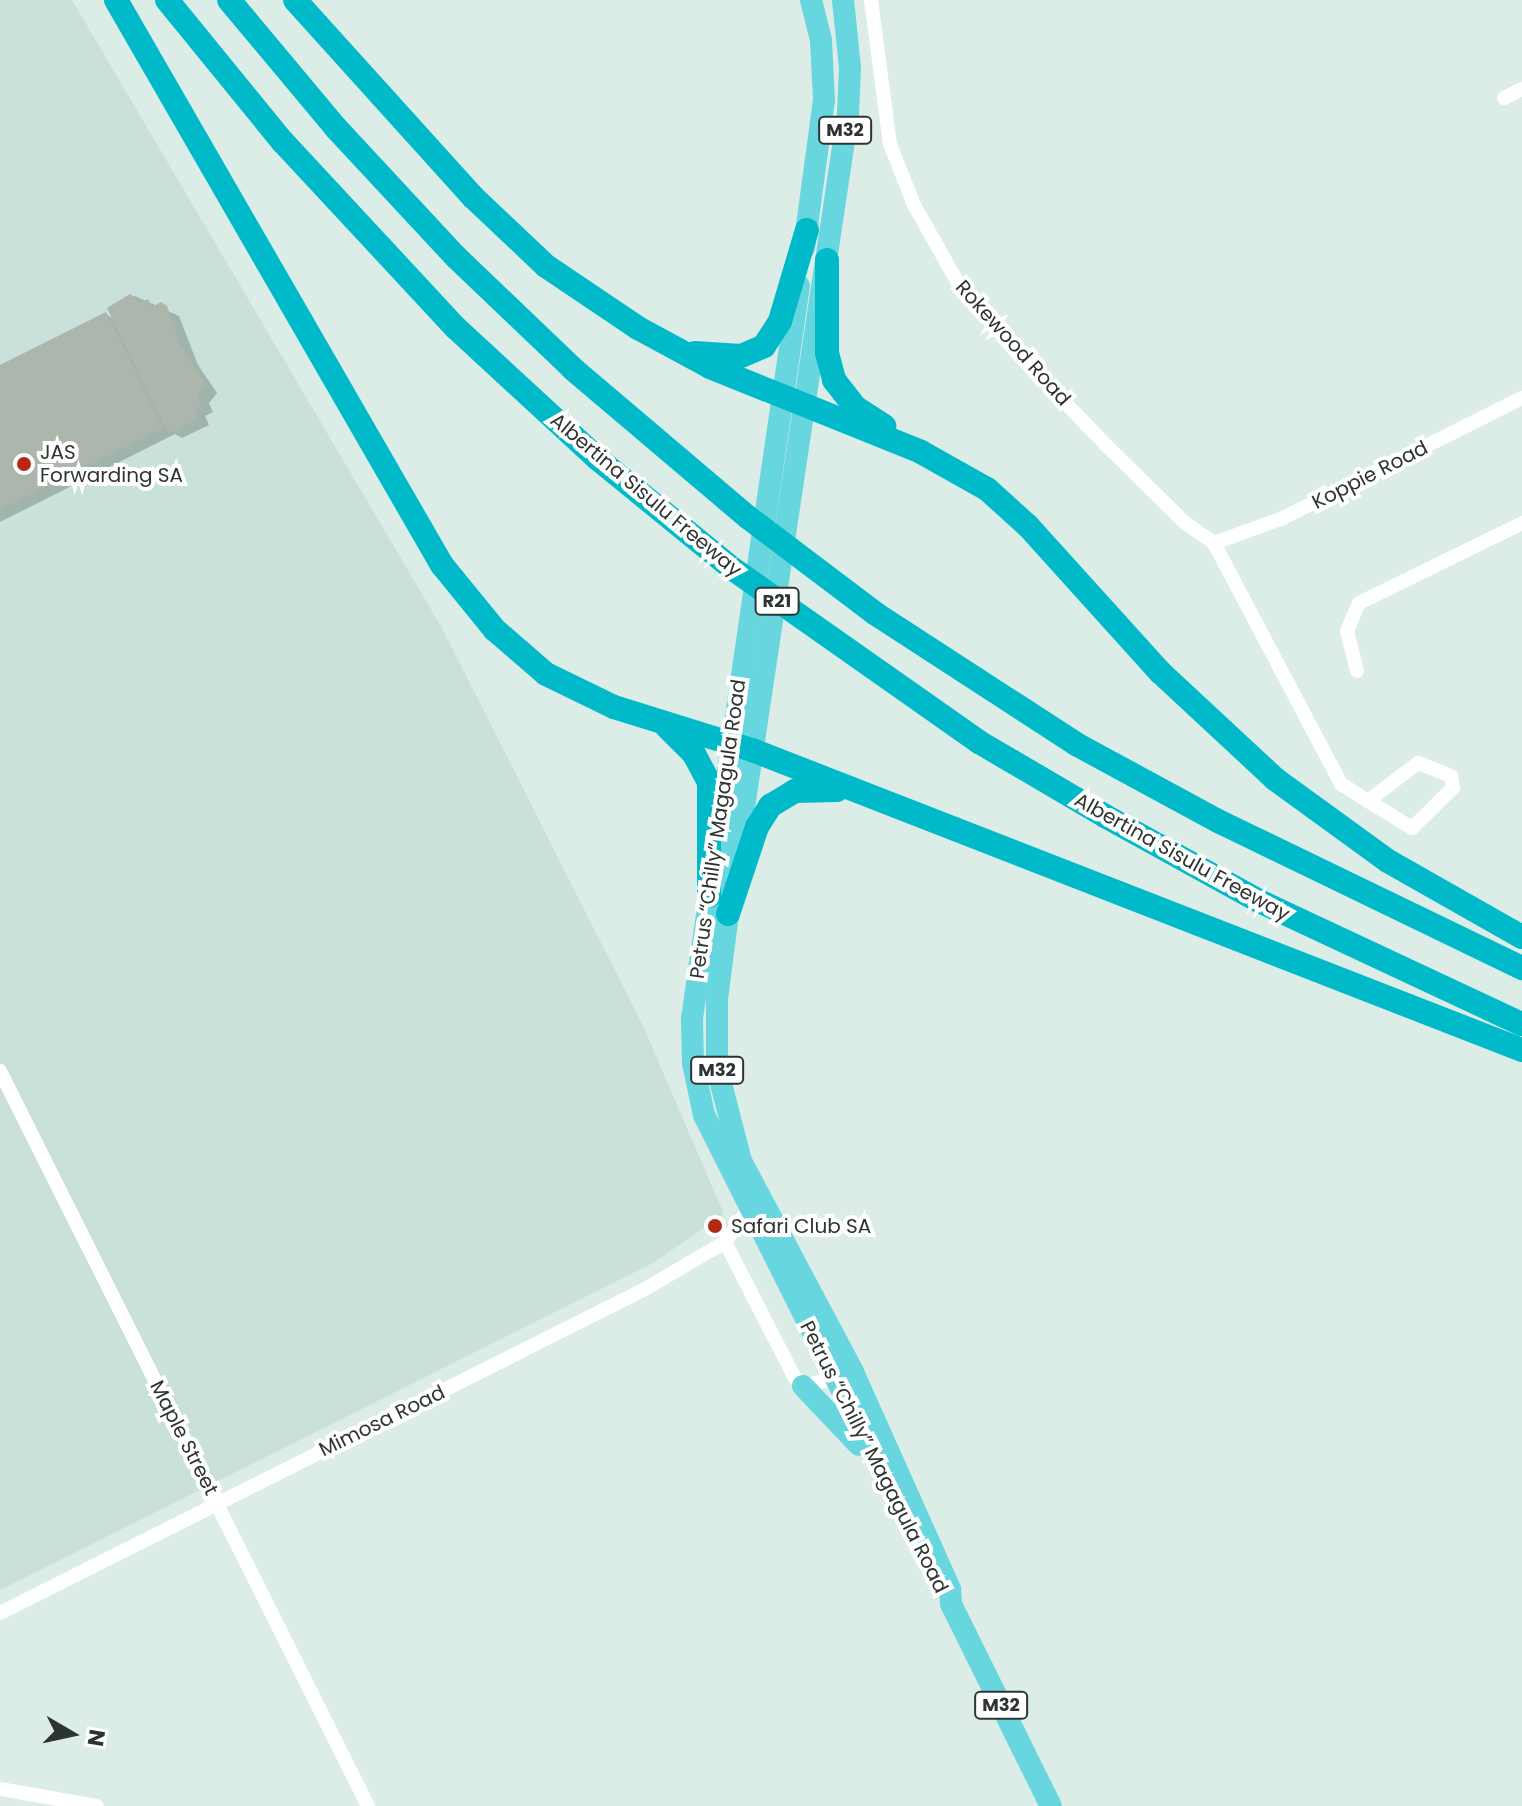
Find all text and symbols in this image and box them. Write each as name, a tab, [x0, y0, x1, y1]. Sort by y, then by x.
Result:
road number: M32	[817, 116, 873, 144]
street label: Rokewood Road	[950, 275, 1076, 411]
street label: Albertina Sisulu Freeway	[546, 408, 746, 582]
street label: Koppie Road	[1308, 436, 1432, 514]
place label: JAS Forwarding SA	[40, 440, 183, 487]
marker: JAS Forwarding SA	[15, 455, 33, 473]
road number: R21	[753, 587, 801, 615]
street label: Petrus “Chilly” Magagula Road	[685, 678, 751, 980]
street label: Albertina Sisulu Freeway	[1070, 788, 1294, 926]
road number: M32	[689, 1056, 745, 1084]
place label: Safari Club SA	[731, 1214, 871, 1238]
marker: Safari Club SA	[706, 1217, 724, 1235]
street label: Petrus “Chilly” Magagula Road	[795, 1317, 953, 1597]
street label: Maple Street	[145, 1377, 223, 1499]
street label: Mimosa Road	[315, 1380, 449, 1462]
road number: M32	[973, 1691, 1029, 1719]
north arrow	[32, 1694, 112, 1774]
text: N	[80, 1727, 113, 1748]

